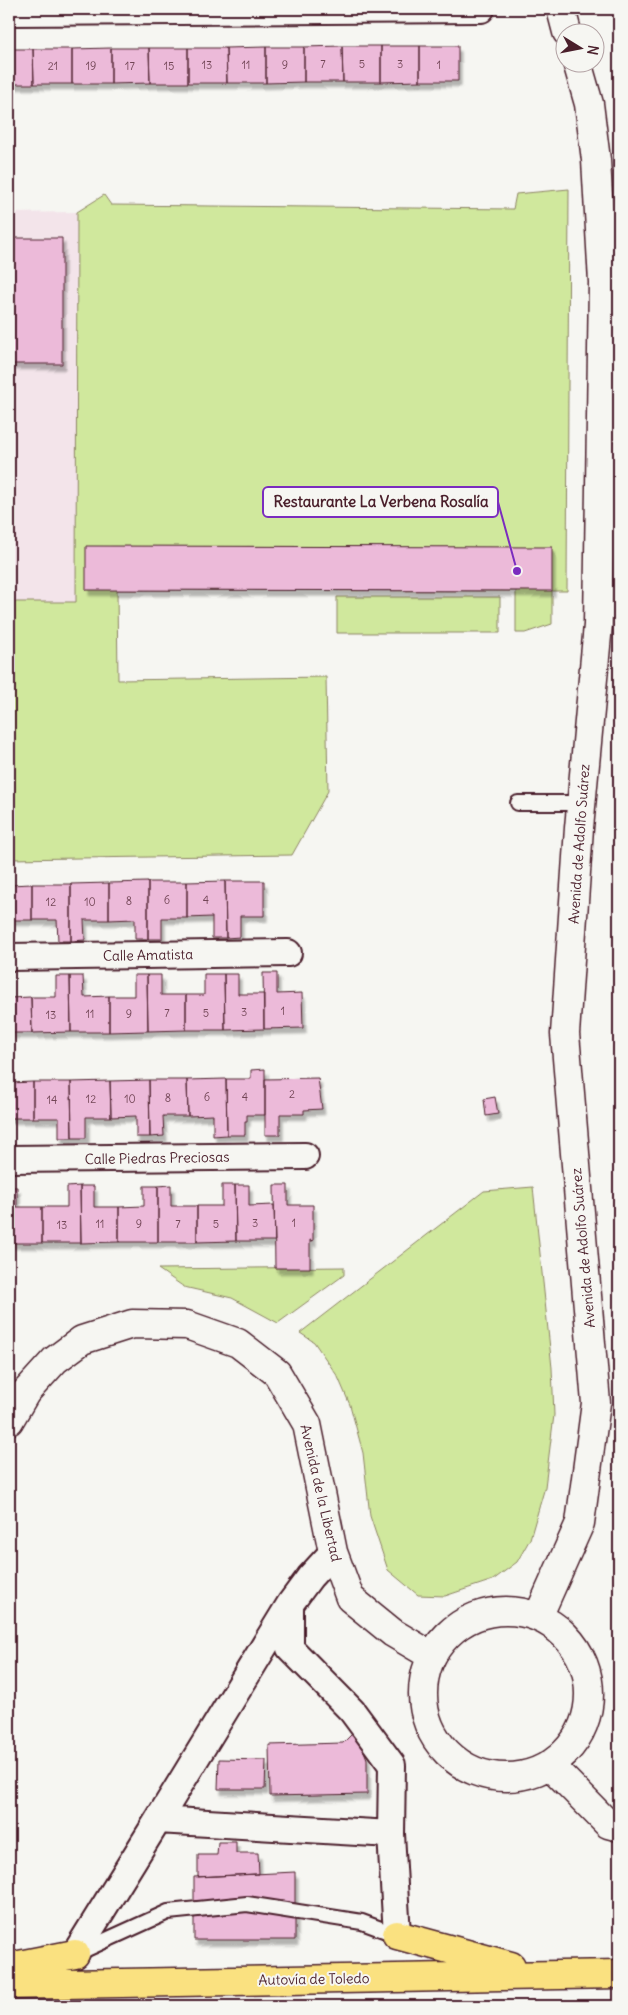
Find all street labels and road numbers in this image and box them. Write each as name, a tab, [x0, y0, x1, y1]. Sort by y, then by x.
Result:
street label: Avenida de Adolfo Suárez	[564, 763, 594, 925]
street label: Calle Amatista	[103, 945, 193, 965]
street label: Calle Piedras Preciosas	[84, 1148, 230, 1168]
street label: Avenida de Adolfo Suárez	[567, 1167, 599, 1329]
street label: Avenida de la Libertad	[296, 1423, 346, 1563]
street label: Autovía de Toledo	[258, 1969, 370, 1989]

